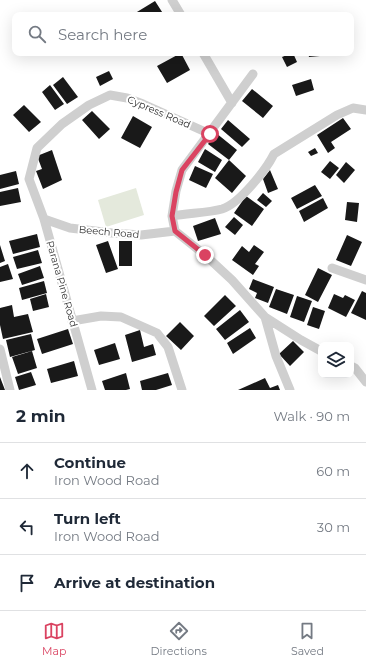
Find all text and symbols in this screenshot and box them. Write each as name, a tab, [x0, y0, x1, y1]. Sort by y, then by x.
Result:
search box	[12, 12, 354, 56]
icon: search	[26, 23, 48, 45]
text: Search here	[58, 25, 147, 44]
street label: Cypress Road	[125, 93, 193, 131]
route start	[201, 125, 219, 143]
street label: Beech Road	[78, 223, 140, 241]
street label: Parana Pine Road	[43, 239, 81, 329]
route end	[196, 246, 214, 264]
map controls	[318, 342, 354, 378]
button: layers	[318, 342, 354, 378]
text: 2 min	[16, 406, 66, 426]
text: Walk · 90 m	[274, 408, 350, 424]
text: Continue	[54, 453, 126, 472]
icon: ahead	[16, 460, 38, 482]
text: 60 m	[316, 463, 350, 479]
text: Iron Wood Road	[54, 472, 160, 488]
text: Turn left	[54, 509, 121, 528]
icon: left	[16, 516, 38, 538]
text: 30 m	[317, 519, 350, 535]
text: Iron Wood Road	[54, 528, 160, 544]
icon: arrive	[16, 572, 38, 594]
text: Arrive at destination	[54, 573, 215, 592]
tab: Map	[42, 620, 66, 658]
tab: Directions	[151, 620, 207, 658]
tab: Saved	[291, 620, 324, 658]

